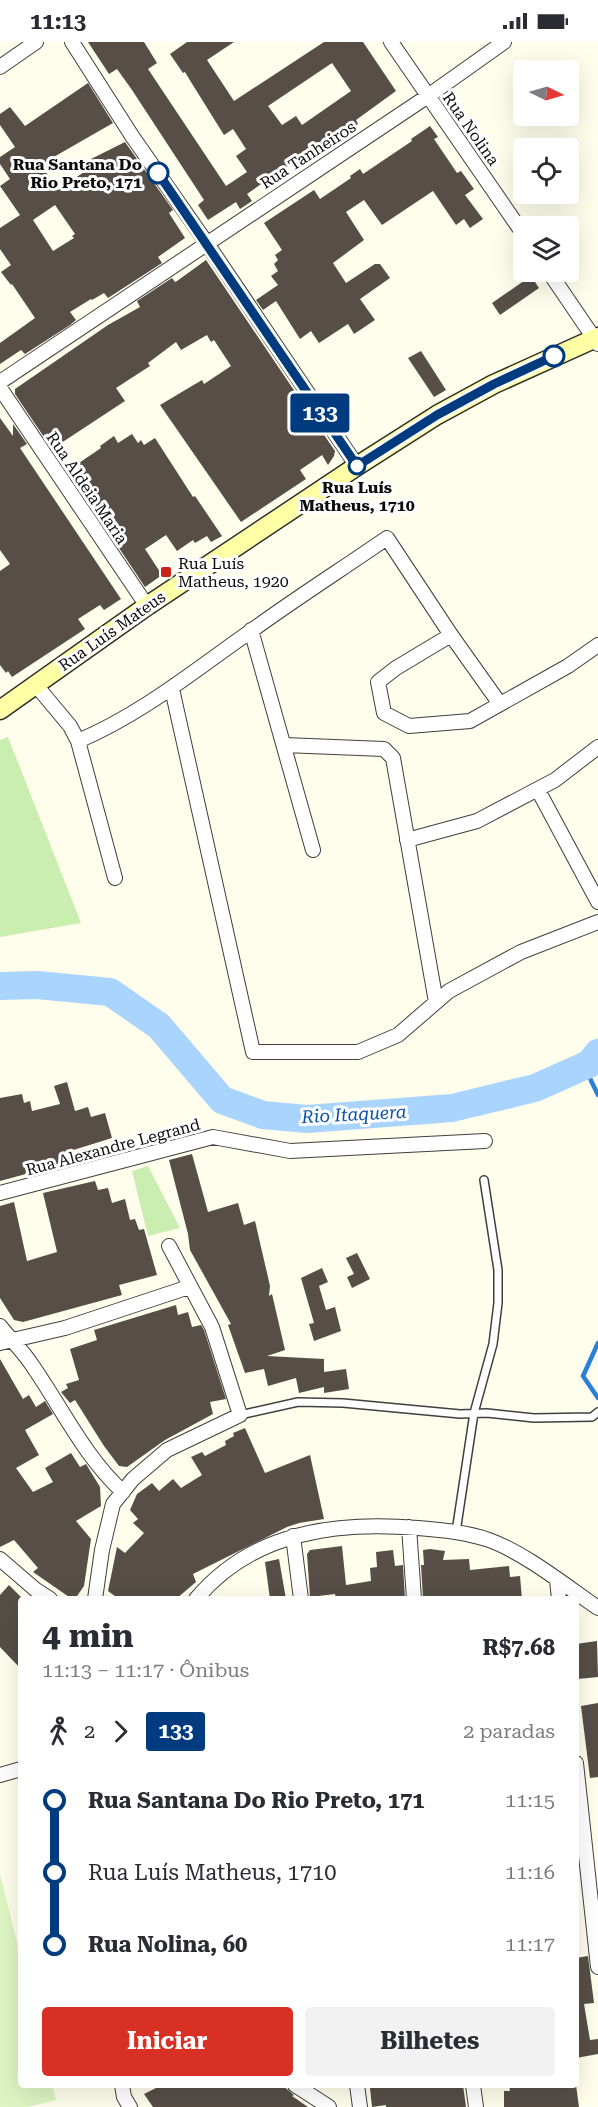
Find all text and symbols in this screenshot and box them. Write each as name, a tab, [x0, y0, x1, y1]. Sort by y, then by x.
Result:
text: 11:13	[30, 9, 86, 34]
north arrow	[513, 60, 579, 126]
map controls	[513, 60, 579, 282]
street label: Rua Nolina	[439, 89, 503, 170]
street label: Rua Tanheiros	[257, 117, 360, 193]
button: locate	[513, 138, 579, 204]
place label: Rua Santana Do Rio Preto, 171	[13, 155, 142, 192]
marker: Rua Santana Do Rio Preto, 171	[147, 162, 169, 184]
button: layers	[513, 216, 579, 282]
unlabelled marker	[543, 345, 565, 367]
line badge: 133	[286, 394, 354, 433]
text: 133	[302, 401, 338, 425]
street label: Rua Aldeia Maria	[43, 428, 132, 548]
marker: Rua Luís Matheus, 1710	[348, 457, 366, 475]
place label: Rua Luís Matheus, 1710	[299, 478, 415, 515]
place label: Rua Luís Matheus, 1920	[178, 554, 289, 591]
marker: Rua Luís Matheus, 1920	[159, 565, 173, 579]
street label: Rua Luís Mateus	[55, 587, 169, 675]
water label: Rio Itaquera	[300, 1101, 407, 1127]
street label: Rua Alexandre Legrand	[24, 1115, 202, 1179]
text: 4 min	[42, 1616, 134, 1655]
text: R$7.68	[482, 1635, 555, 1660]
text: 11:13 – 11:17 · Ônibus	[42, 1658, 249, 1682]
icon: walk	[42, 1715, 75, 1748]
icon: forward	[104, 1715, 137, 1748]
text: 2	[84, 1719, 95, 1743]
text: 133	[158, 1719, 193, 1743]
text: 2 paradas	[463, 1719, 555, 1743]
text: Rua Santana Do Rio Preto, 171	[88, 1788, 425, 1813]
text: 11:15	[505, 1788, 555, 1812]
text: Rua Luís Matheus, 1710	[88, 1860, 337, 1885]
text: 11:16	[505, 1860, 555, 1884]
text: Rua Nolina, 60	[88, 1932, 247, 1957]
text: 11:17	[505, 1932, 555, 1956]
button: Iniciar	[42, 2007, 293, 2076]
button: Bilhetes	[305, 2007, 555, 2076]

